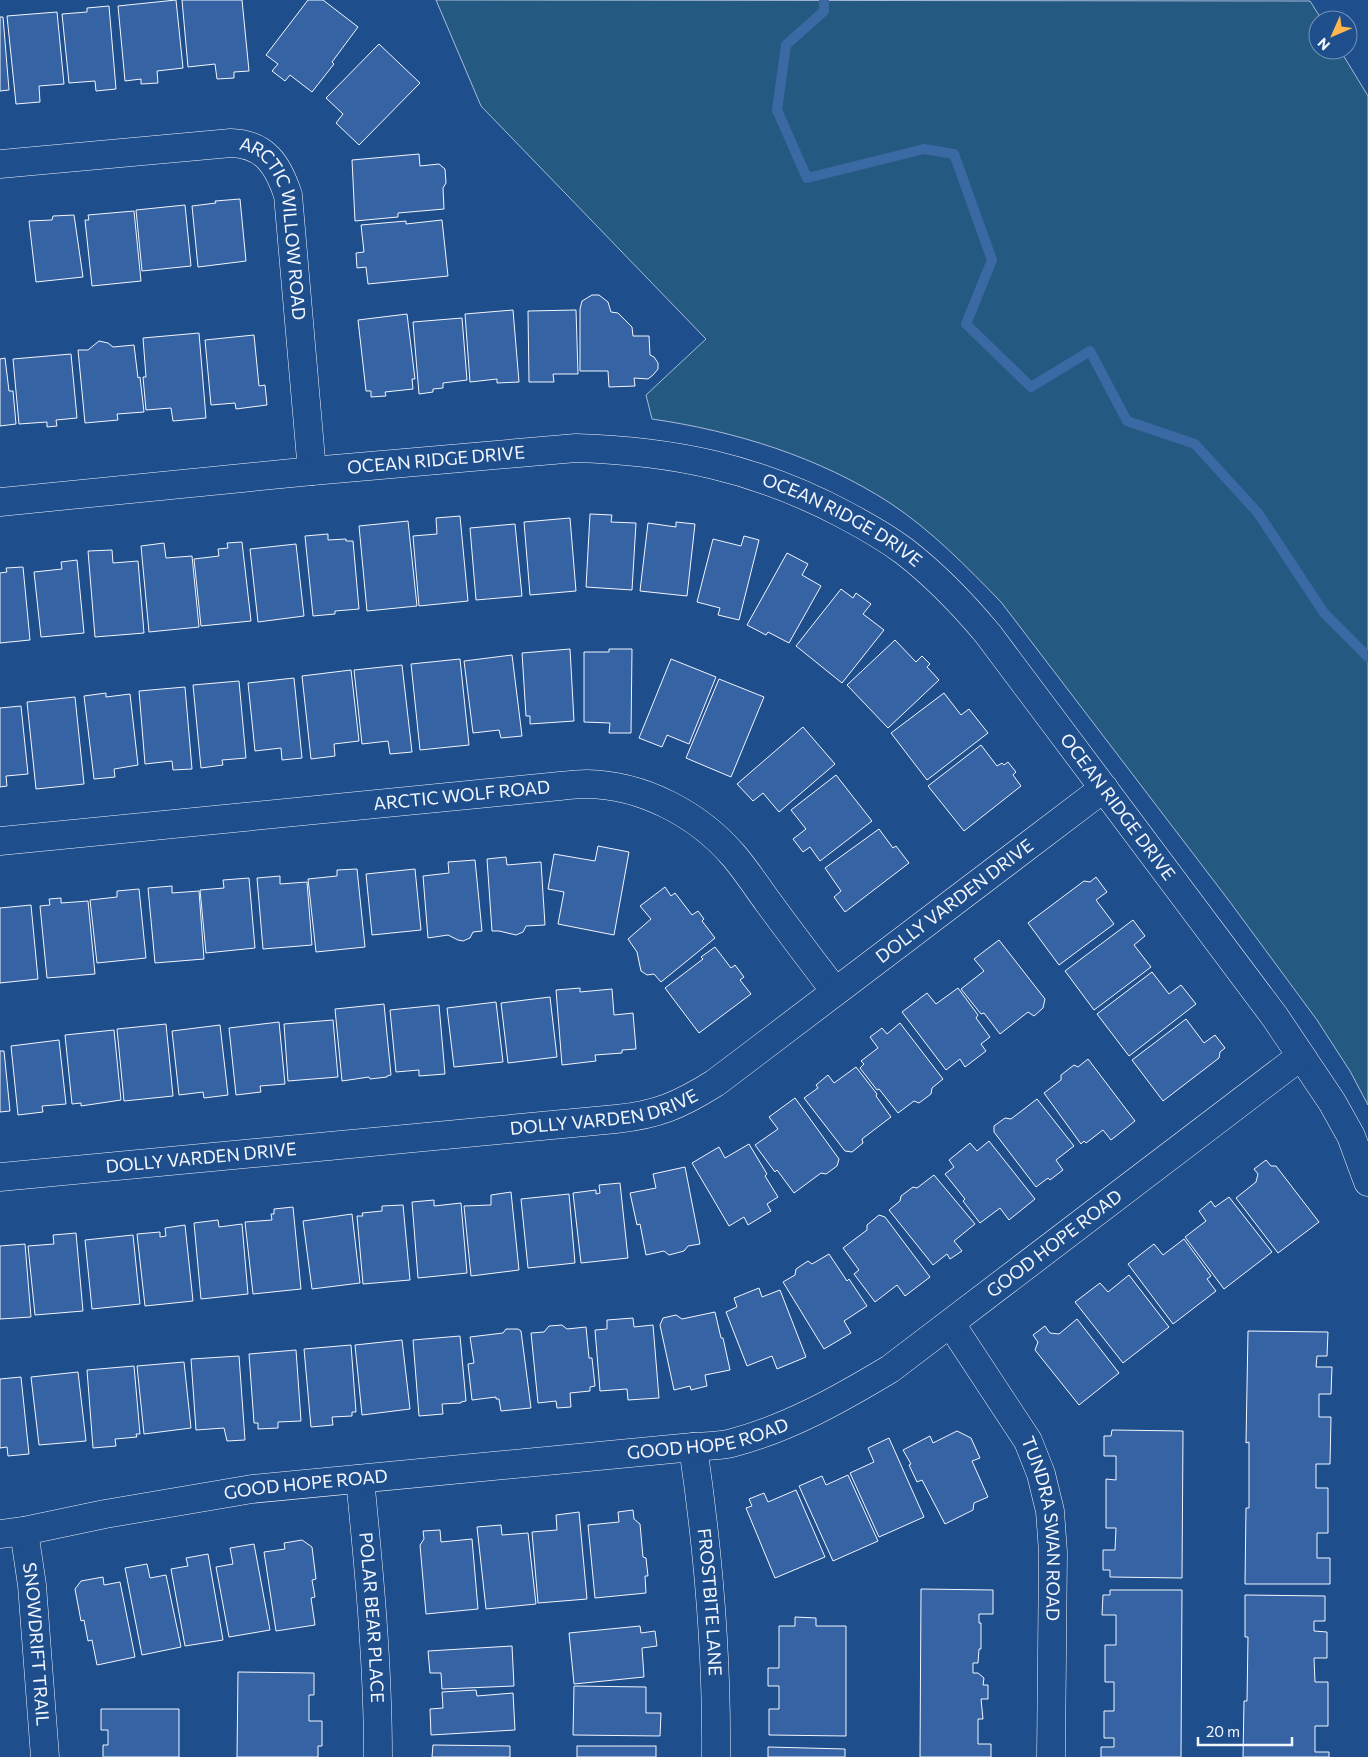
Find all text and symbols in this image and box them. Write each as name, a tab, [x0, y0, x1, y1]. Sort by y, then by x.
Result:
north arrow	[1308, 10, 1358, 60]
text: N	[1314, 35, 1333, 54]
street label: ARCTIC WILLOW ROAD	[237, 132, 311, 321]
street label: OCEAN RIDGE DRIVE	[346, 441, 526, 478]
street label: OCEAN RIDGE DRIVE	[760, 468, 927, 571]
street label: OCEAN RIDGE DRIVE	[1056, 728, 1181, 884]
street label: ARCTIC WOLF ROAD	[372, 775, 551, 814]
street label: DOLLY VARDEN DRIVE	[871, 834, 1037, 967]
street label: DOLLY VARDEN DRIVE	[509, 1083, 701, 1139]
street label: DOLLY VARDEN DRIVE	[105, 1137, 298, 1177]
street label: GOOD HOPE ROAD	[982, 1184, 1126, 1302]
street label: GOOD HOPE ROAD	[626, 1413, 792, 1463]
street label: TUNDRA SWAN ROAD	[1017, 1433, 1065, 1621]
street label: GOOD HOPE ROAD	[222, 1464, 389, 1504]
street label: FROSTBITE LANE	[694, 1527, 727, 1676]
street label: POLAR BEAR PLACE	[355, 1531, 389, 1703]
street label: SNOWDRIFT TRAIL	[19, 1561, 55, 1727]
scale bar	[1198, 1714, 1292, 1746]
text: 20 m	[1206, 1722, 1240, 1740]

